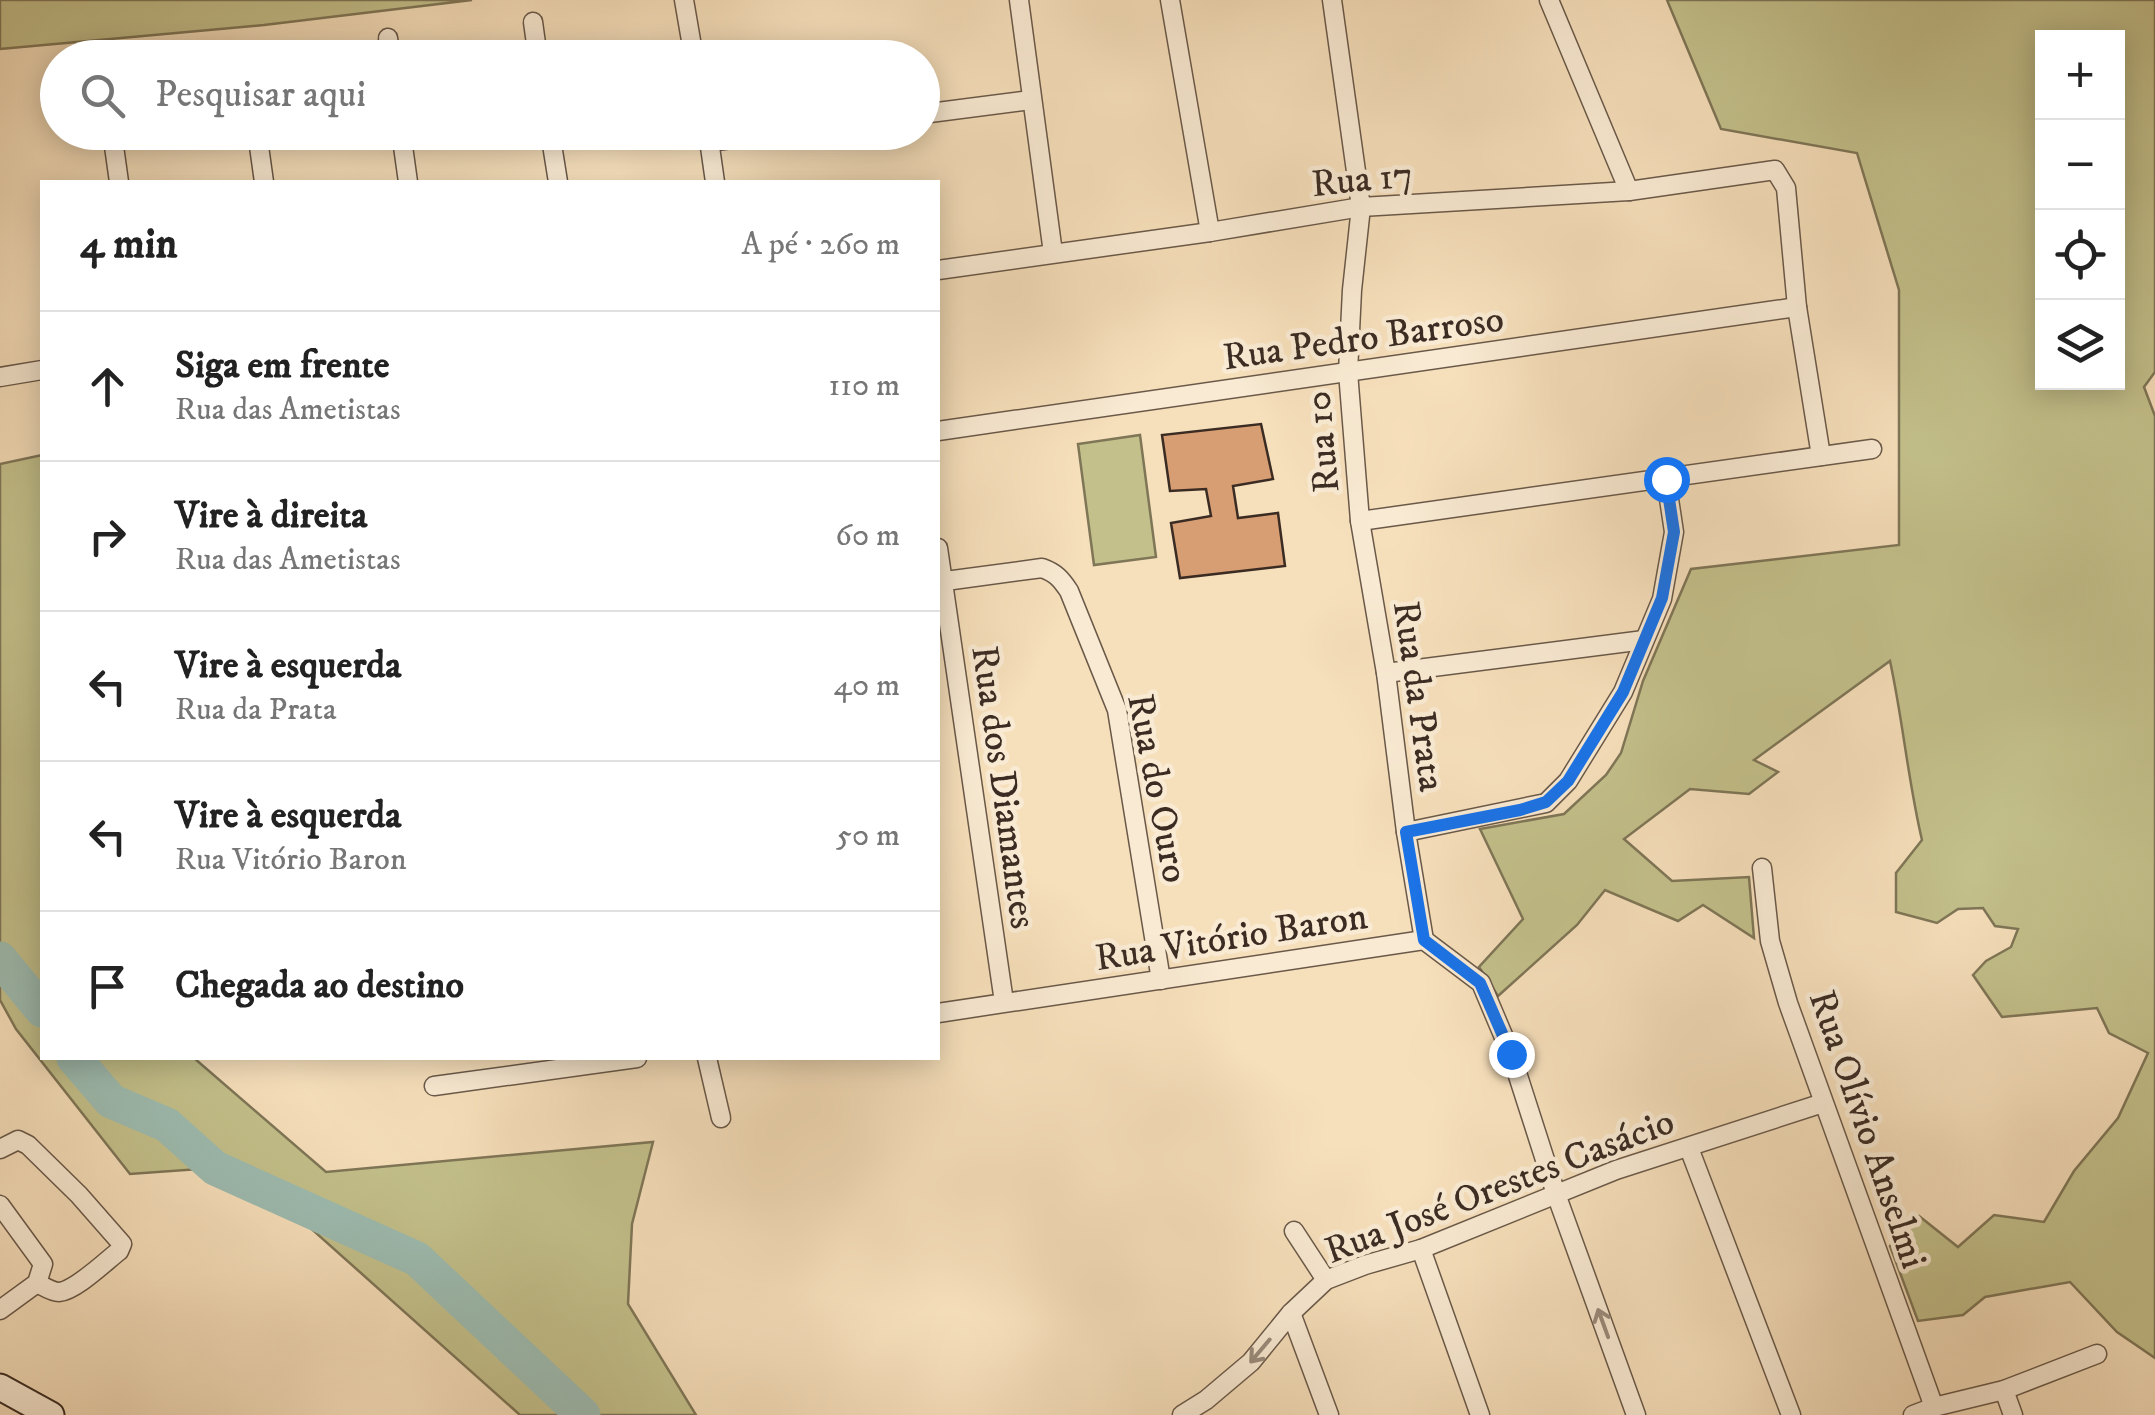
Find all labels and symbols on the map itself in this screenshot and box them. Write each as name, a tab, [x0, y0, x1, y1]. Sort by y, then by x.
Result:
street label: Rua 17	[1309, 151, 1415, 209]
street label: Rua Pedro Barroso	[1220, 296, 1507, 382]
street label: Rua 10	[1295, 389, 1351, 495]
route start	[1644, 457, 1690, 503]
street label: Rua da Prata	[1381, 598, 1455, 795]
street label: Rua dos Diamantes	[959, 643, 1047, 932]
street label: Rua do Ouro	[1115, 690, 1199, 887]
street label: Rua Vitório Baron	[1092, 893, 1371, 983]
street label: Rua Olívio Anselmi	[1797, 984, 1937, 1275]
route end	[1489, 1032, 1535, 1078]
street label: Rua José Orestes Casácio	[1318, 1098, 1681, 1276]
one-way arrow	[1593, 1309, 1611, 1340]
one-way arrow	[1249, 1337, 1271, 1363]

